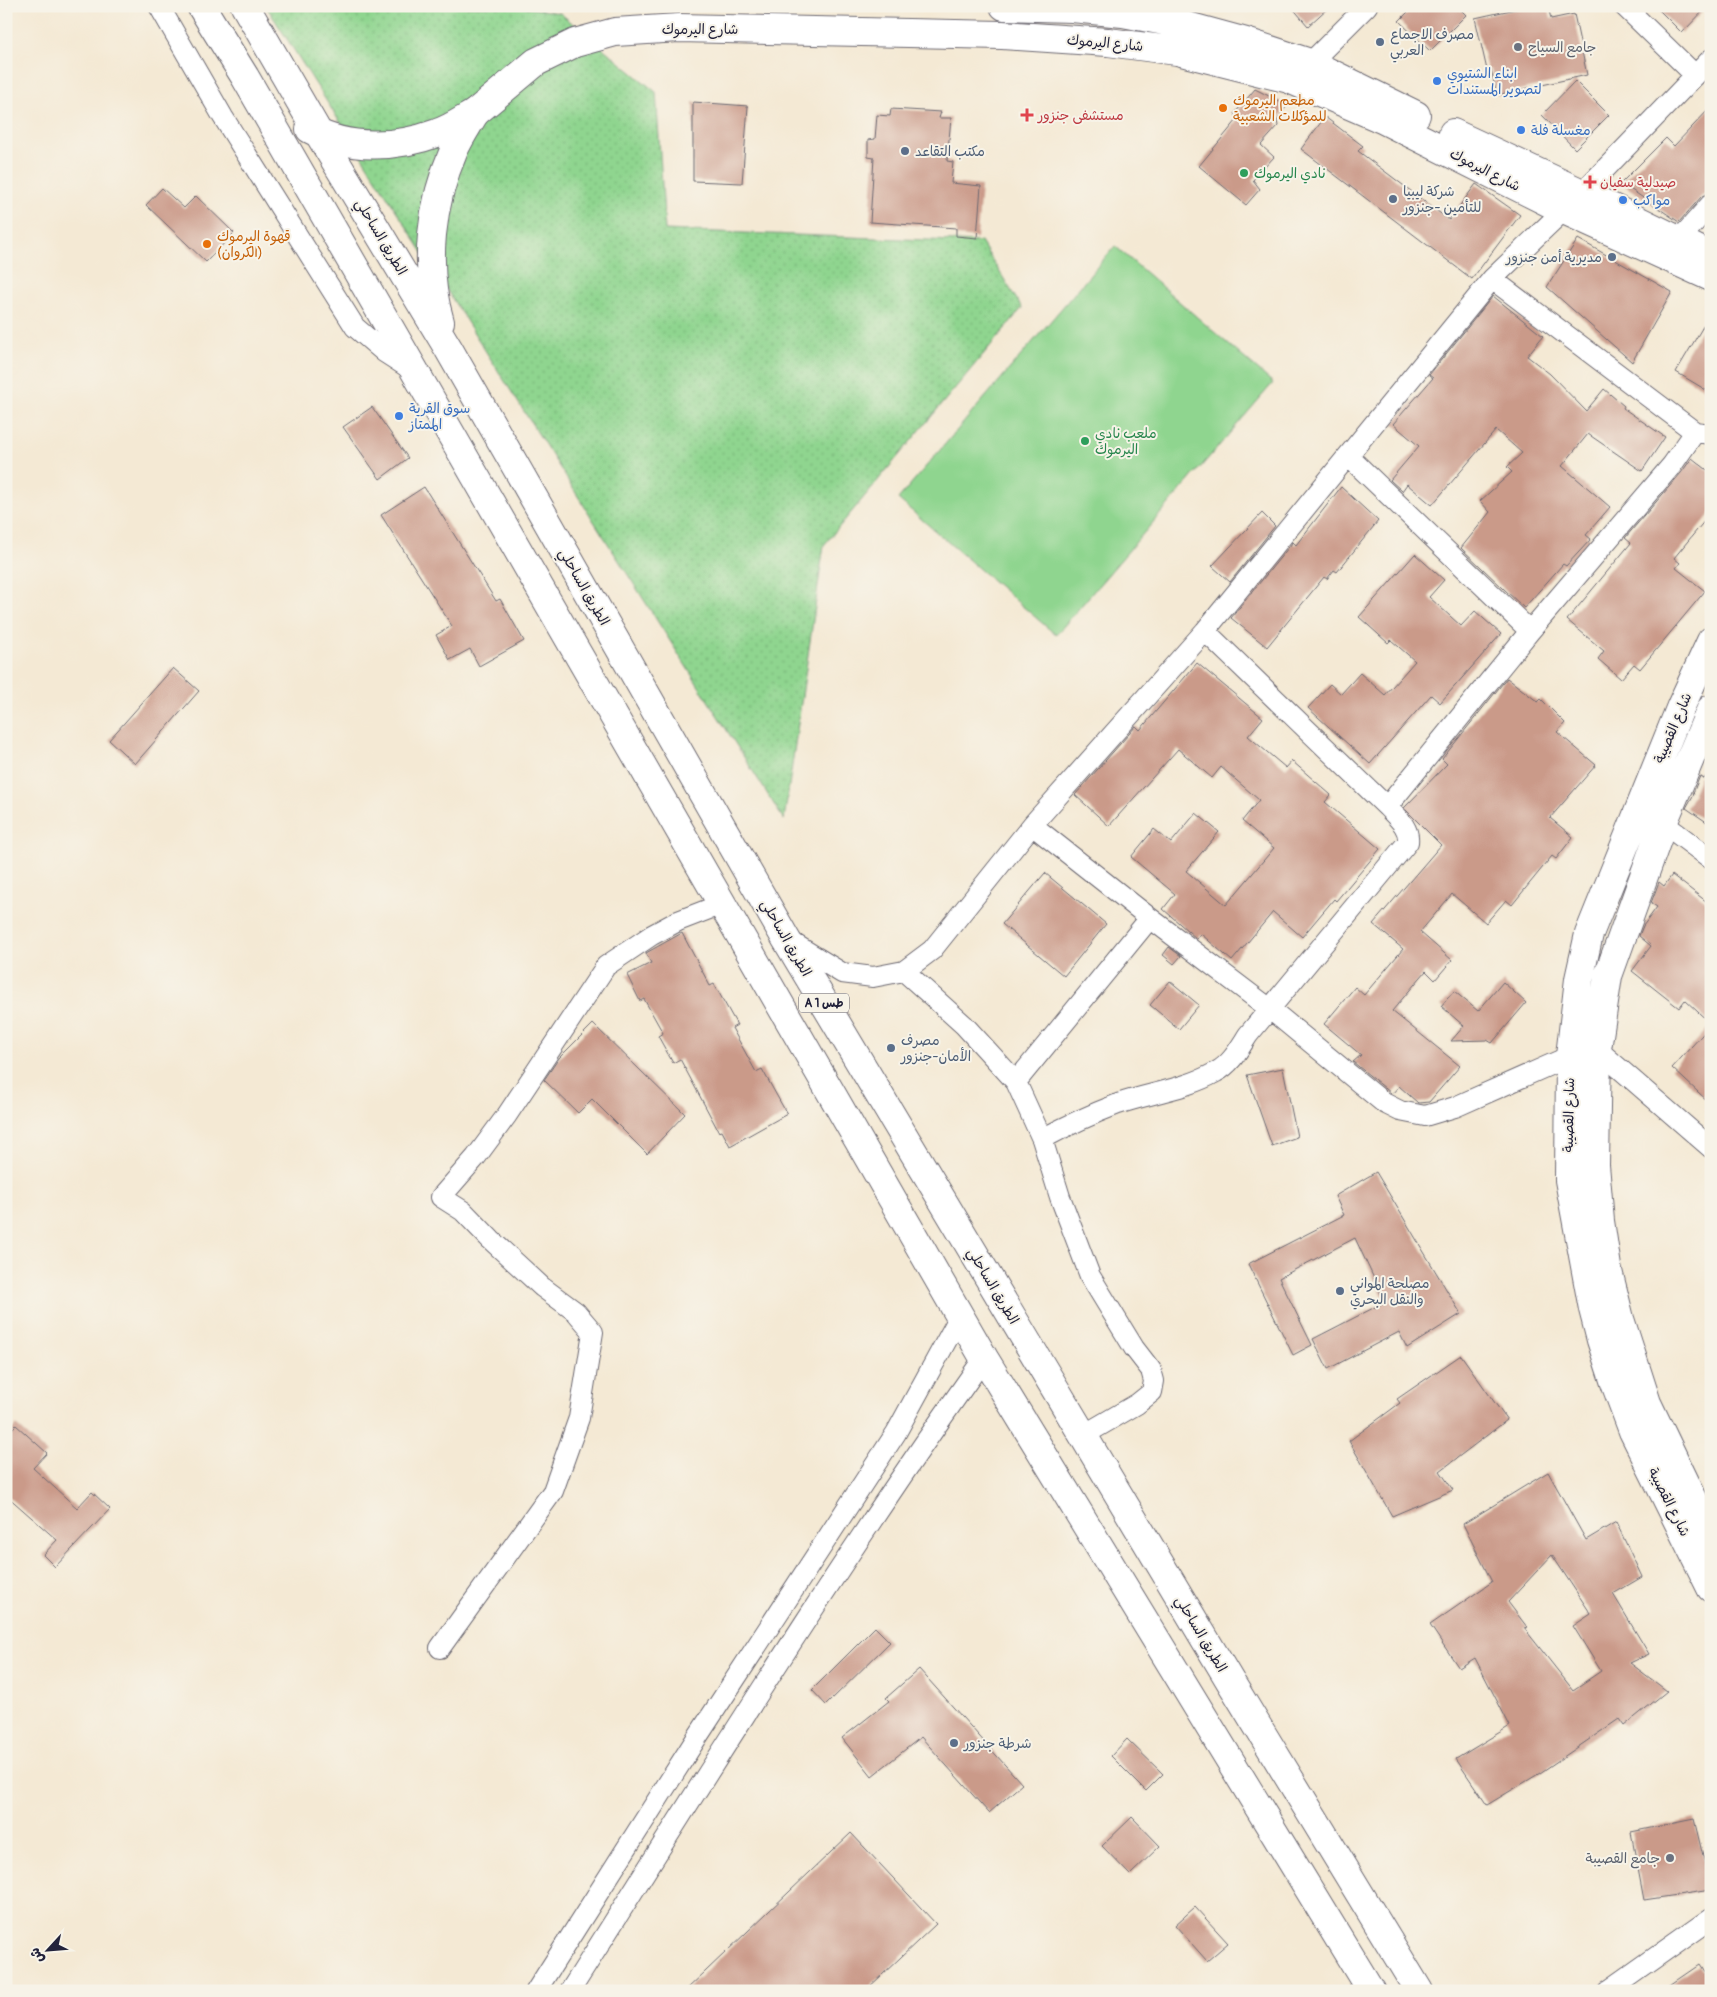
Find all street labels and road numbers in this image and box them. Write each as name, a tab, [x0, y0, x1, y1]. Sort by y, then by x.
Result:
street label: شارع اليرموك	[662, 21, 738, 39]
street label: شارع اليرموك	[1066, 31, 1144, 56]
street label: شارع اليرموك	[1447, 145, 1523, 196]
street label: الطريق الساحلي	[348, 196, 410, 280]
street label: الطريق الساحلي	[552, 545, 613, 631]
street label: شارع القصيبة	[1651, 690, 1696, 766]
street label: الطريق الساحلي	[754, 896, 815, 982]
road number: A 1 طس	[799, 994, 849, 1012]
street label: شارع القصيبة	[1560, 1077, 1579, 1153]
street label: الطريق الساحلي	[960, 1245, 1022, 1329]
street label: شارع القصيبة	[1644, 1465, 1694, 1540]
street label: الطريق الساحلي	[1168, 1593, 1230, 1677]

